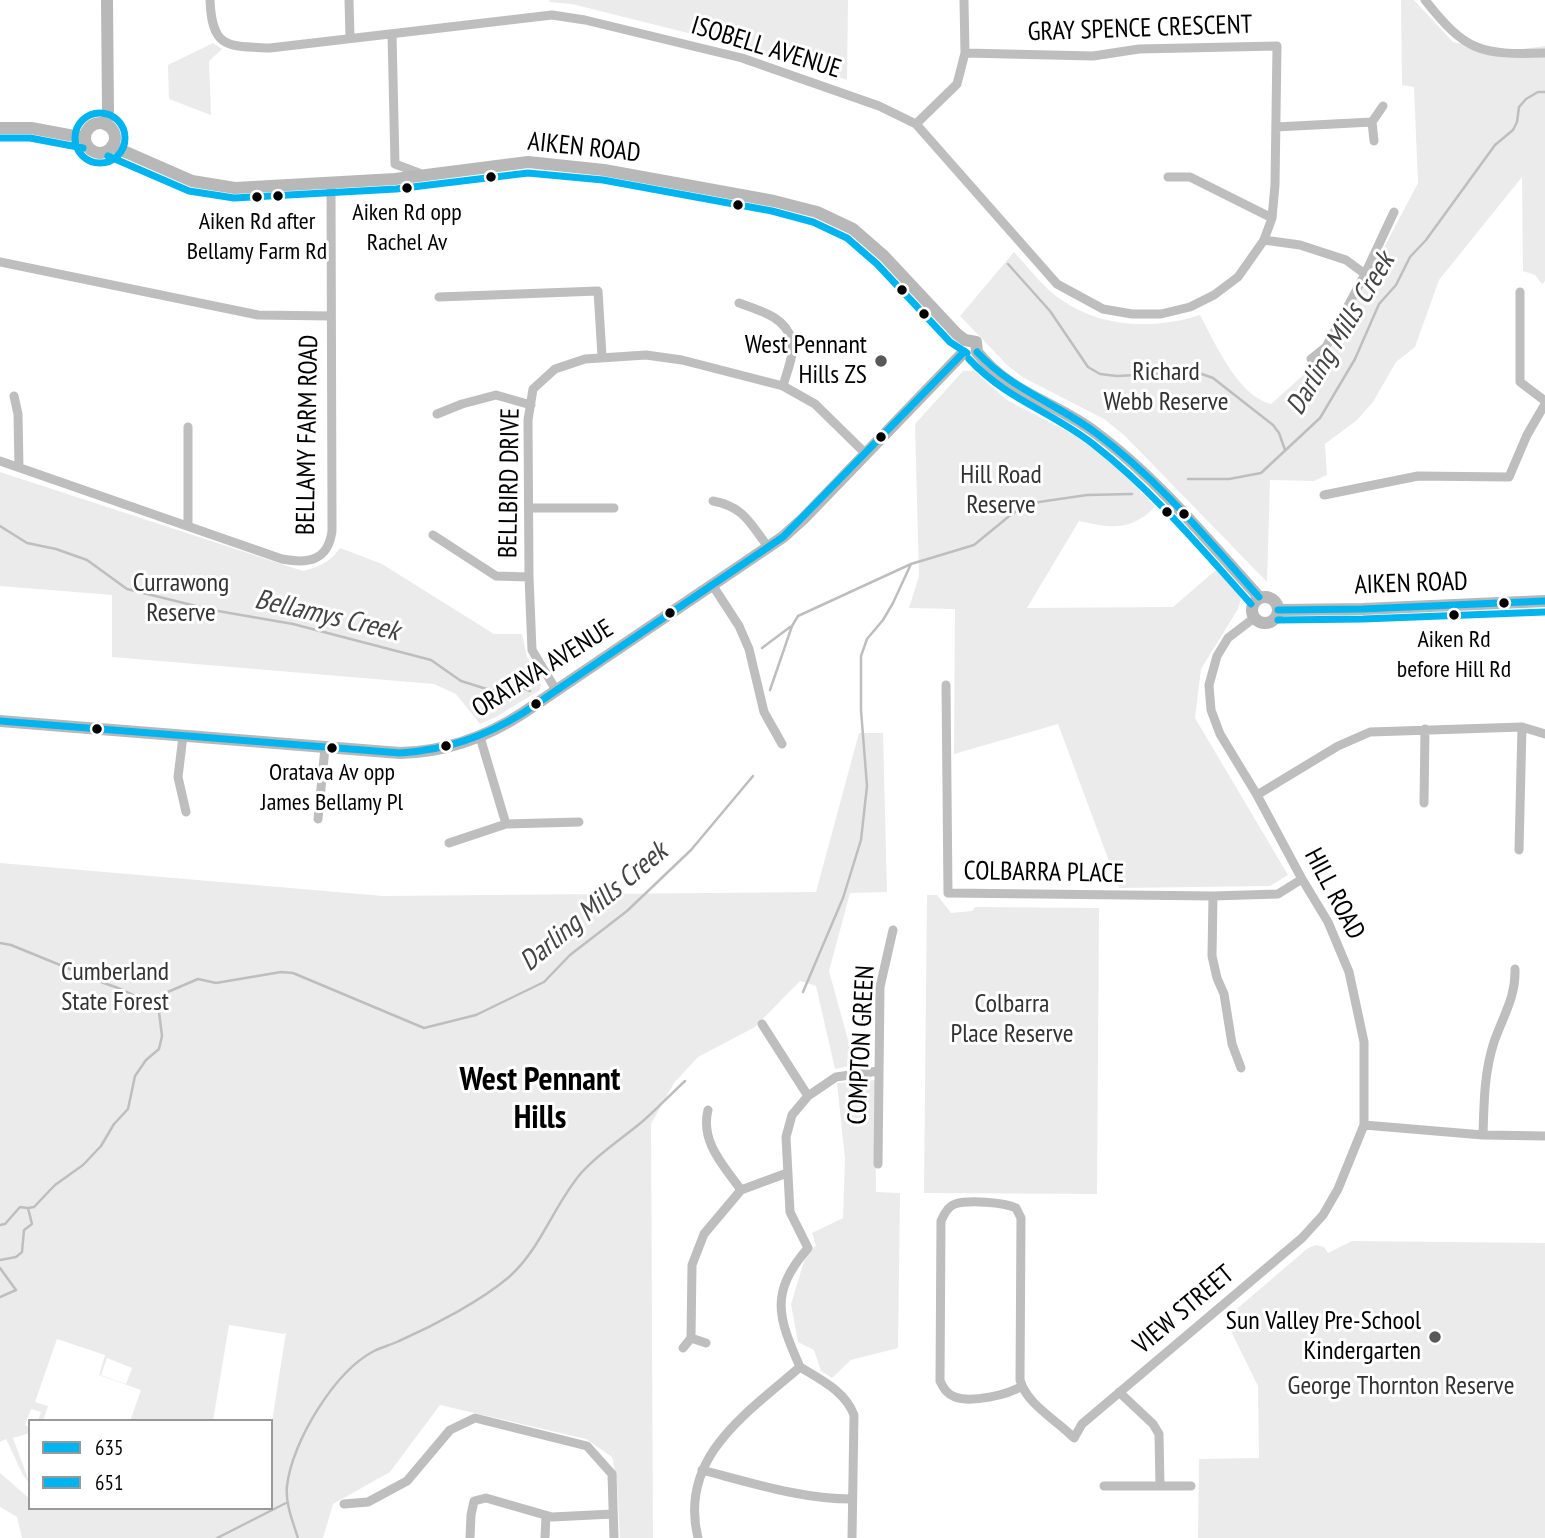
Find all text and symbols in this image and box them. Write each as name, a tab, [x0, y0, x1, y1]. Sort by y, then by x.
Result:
street label: GRAY SPENCE CRESCENT	[1027, 9, 1253, 49]
street label: ISOBELL AVENUE	[687, 10, 845, 86]
street label: AIKEN ROAD	[526, 127, 642, 169]
unlabelled marker	[484, 170, 498, 184]
marker: Aiken Rd opp Rachel Av	[400, 181, 414, 195]
unlabelled marker	[271, 189, 285, 203]
marker: Aiken Rd after Bellamy Farm Rd	[250, 190, 264, 204]
unlabelled marker	[731, 198, 745, 212]
place label: Aiken Rd opp Rachel Av	[352, 199, 462, 255]
place label: Aiken Rd after Bellamy Farm Rd	[187, 208, 327, 264]
water label: Darling Mills Creek	[1280, 247, 1402, 421]
unlabelled marker	[895, 283, 909, 297]
unlabelled marker	[917, 307, 931, 321]
place label: West Pennant Hills ZS	[745, 330, 867, 392]
street label: BELLAMY FARM ROAD	[291, 335, 325, 535]
marker: West Pennant Hills ZS	[873, 353, 889, 369]
park label: Richard Webb Reserve	[1103, 357, 1229, 418]
street label: BELLBIRD DRIVE	[493, 408, 527, 558]
unlabelled marker	[874, 430, 888, 444]
park label: Hill Road Reserve	[960, 460, 1042, 522]
unlabelled marker	[1160, 505, 1174, 519]
unlabelled marker	[1177, 507, 1191, 521]
street label: AIKEN ROAD	[1354, 566, 1468, 602]
park label: Currawong Reserve	[133, 568, 229, 630]
water label: Bellamys Creek	[252, 583, 402, 649]
unlabelled marker	[1497, 596, 1511, 610]
unlabelled marker	[663, 606, 677, 620]
marker: Aiken Rd before Hill Rd	[1447, 608, 1461, 622]
street label: ORATAVA AVENUE	[467, 613, 619, 725]
place label: Aiken Rd before Hill Rd	[1397, 626, 1511, 682]
unlabelled marker	[529, 697, 543, 711]
unlabelled marker	[90, 722, 104, 736]
unlabelled marker	[439, 739, 453, 753]
marker: Oratava Av opp James Bellamy Pl	[325, 741, 339, 755]
place label: Oratava Av opp James Bellamy Pl	[261, 759, 403, 815]
water label: Darling Mills Creek	[513, 835, 675, 979]
street label: HILL ROAD	[1297, 843, 1371, 945]
street label: COLBARRA PLACE	[963, 856, 1125, 890]
park label: Cumberland State Forest	[61, 957, 169, 1018]
street label: COMPTON GREEN	[842, 964, 882, 1126]
park label: Colbarra Place Reserve	[951, 989, 1073, 1050]
district label: West Pennant Hills	[460, 1061, 620, 1139]
street label: VIEW STREET	[1127, 1259, 1241, 1361]
place label: Sun Valley Pre-School Kindergarten	[1226, 1306, 1421, 1368]
marker: Sun Valley Pre-School Kindergarten	[1427, 1329, 1443, 1345]
park label: George Thornton Reserve	[1288, 1371, 1514, 1403]
legend	[28, 1419, 273, 1510]
text: 635	[95, 1434, 123, 1461]
text: 651	[95, 1469, 123, 1496]

